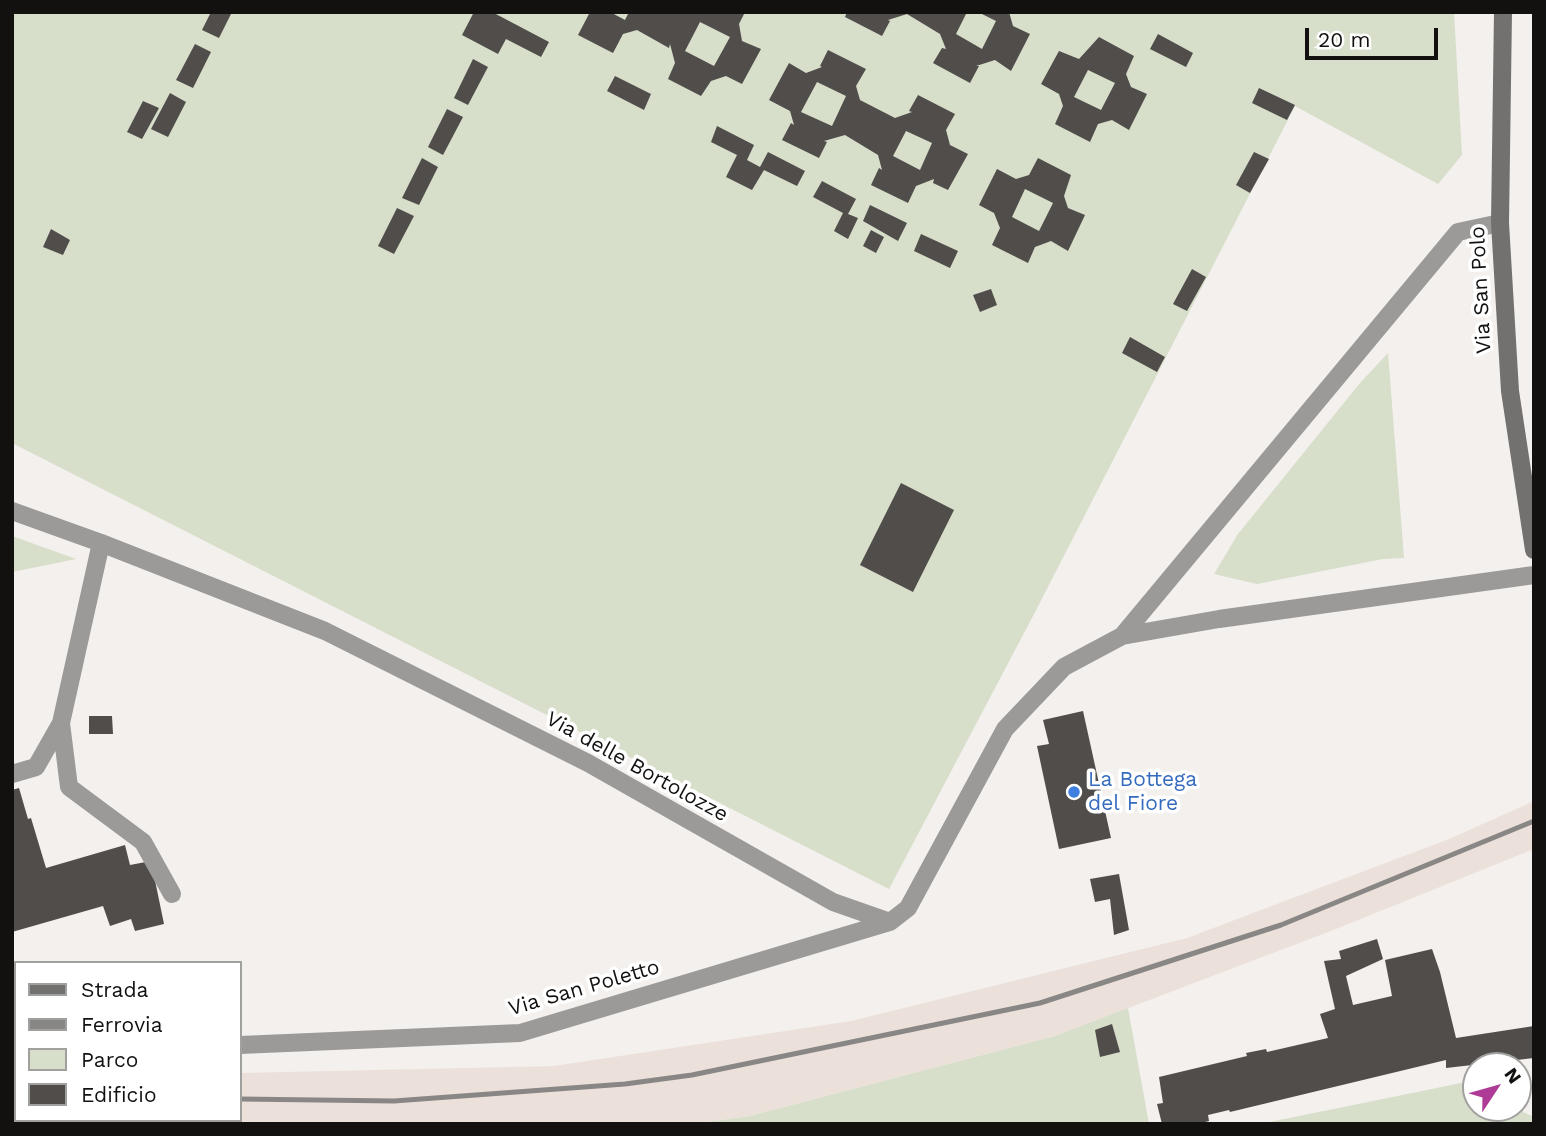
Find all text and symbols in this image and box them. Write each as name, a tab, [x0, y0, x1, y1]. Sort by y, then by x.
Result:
scale bar	[1308, 14, 1441, 58]
text: 20 m	[1318, 27, 1370, 52]
street label: Via San Polo	[1465, 226, 1497, 354]
street label: Via delle Bortolozze	[541, 706, 733, 828]
place label: La Bottega del Fiore	[1088, 767, 1197, 817]
marker: La Bottega del Fiore	[1066, 784, 1082, 800]
street label: Via San Poletto	[506, 954, 662, 1022]
legend	[14, 961, 242, 1122]
text: Strada	[81, 977, 148, 1002]
text: Ferrovia	[81, 1012, 163, 1037]
text: Parco	[81, 1047, 138, 1072]
north arrow	[1462, 1052, 1532, 1122]
text: N	[1499, 1063, 1526, 1088]
text: Edificio	[81, 1082, 157, 1107]

